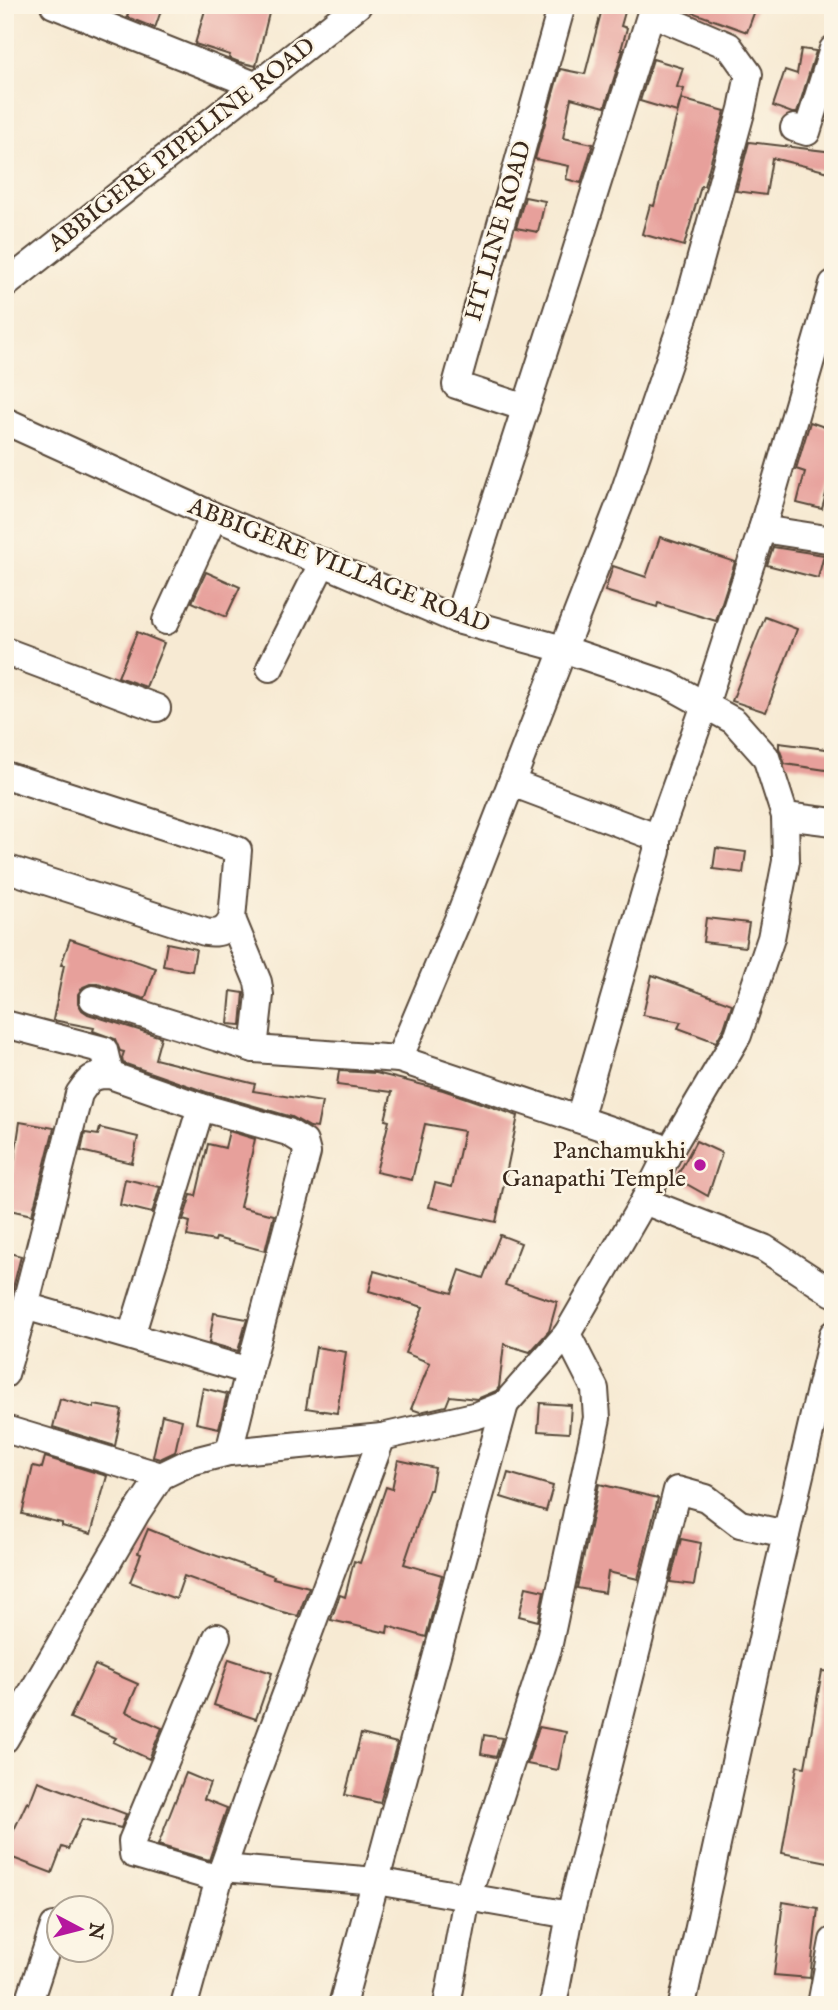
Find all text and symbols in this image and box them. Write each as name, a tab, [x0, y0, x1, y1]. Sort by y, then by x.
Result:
street label: ABBIGERE PIPELINE ROAD	[41, 31, 322, 260]
street label: HT LINE ROAD	[458, 137, 540, 325]
street label: ABBIGERE VILLAGE ROAD	[183, 491, 495, 641]
place label: Panchamukhi Ganapathi Temple	[502, 1136, 686, 1195]
marker: Panchamukhi Ganapathi Temple	[692, 1157, 708, 1173]
north arrow	[46, 1895, 116, 1965]
text: N	[82, 1920, 108, 1941]

